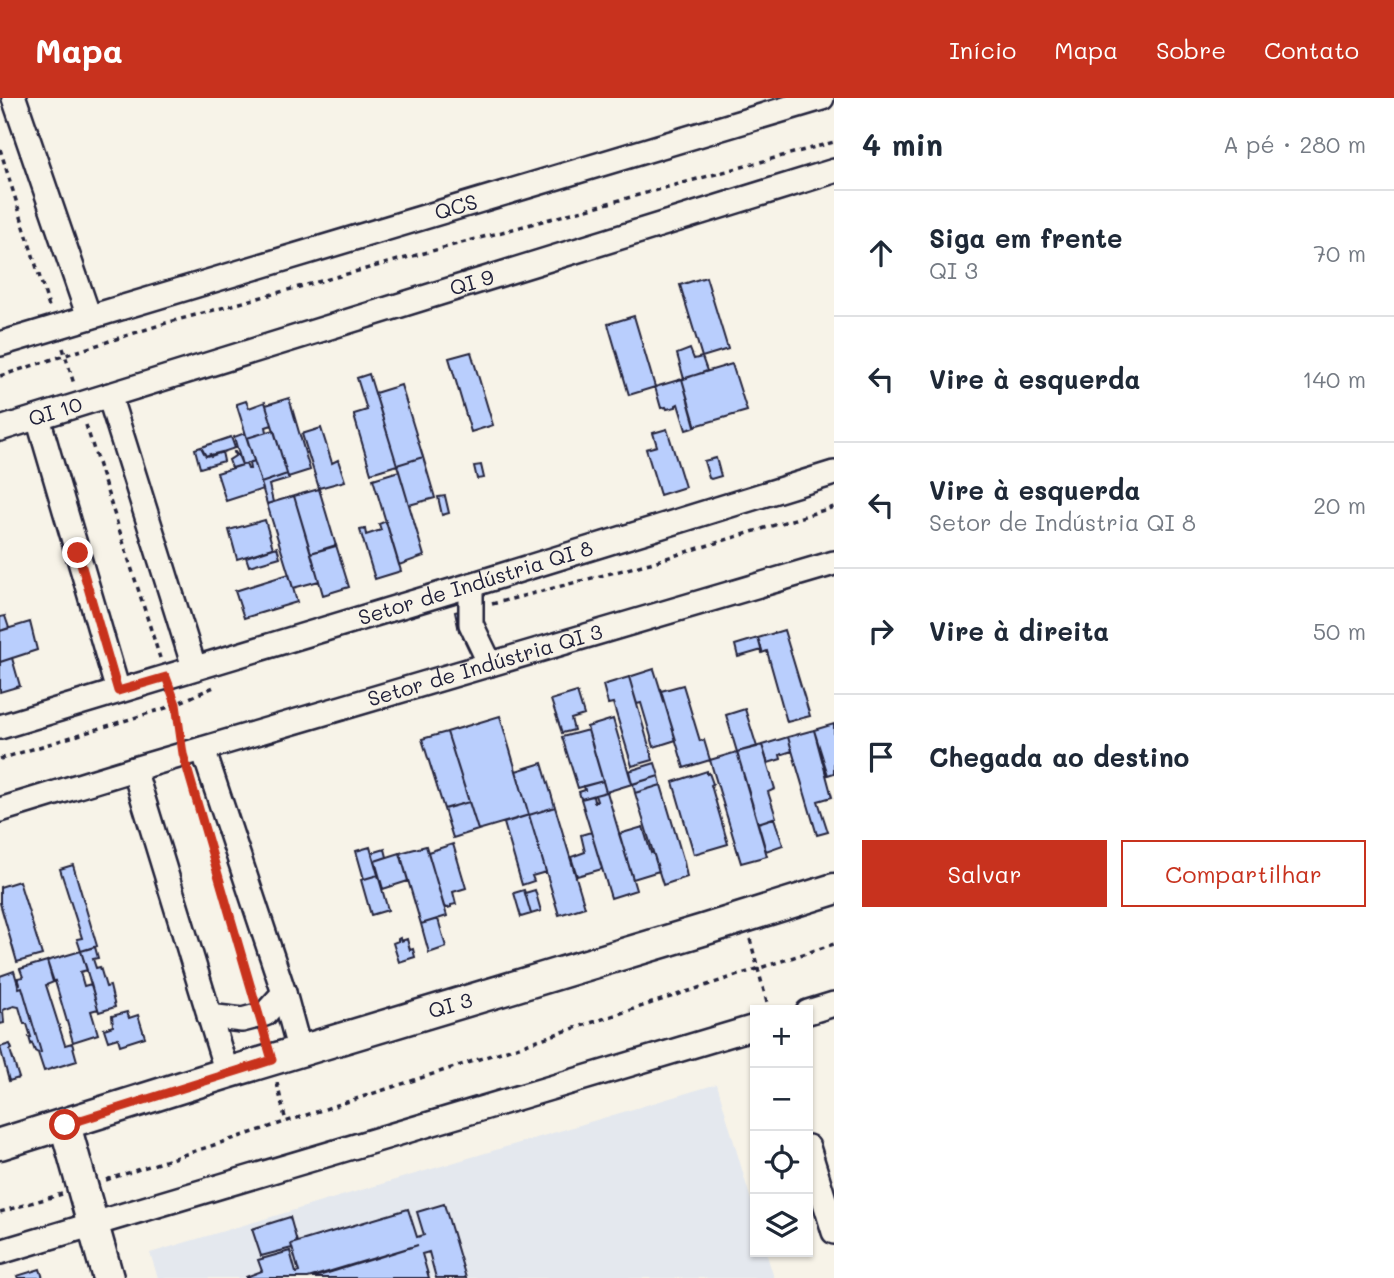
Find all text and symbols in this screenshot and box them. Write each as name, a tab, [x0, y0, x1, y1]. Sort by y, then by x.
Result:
text: Mapa	[35, 28, 123, 71]
text: Início	[949, 34, 1016, 65]
text: Mapa	[1054, 34, 1118, 65]
text: Sobre	[1156, 34, 1226, 65]
text: Contato	[1264, 34, 1359, 65]
text: 4 min	[862, 124, 943, 164]
text: A pé · 280 m	[1223, 129, 1366, 159]
street label: QCS	[431, 187, 480, 225]
text: Siga em frente	[929, 221, 1123, 255]
icon: ahead	[862, 234, 900, 272]
text: 70 m	[1313, 238, 1366, 268]
text: QI 3	[929, 255, 978, 285]
street label: QI 9	[446, 262, 497, 301]
icon: left	[862, 360, 900, 398]
text: Vire à esquerda	[929, 362, 1140, 396]
text: 140 m	[1302, 364, 1366, 394]
street label: QI 10	[25, 389, 85, 431]
text: Vire à esquerda	[929, 473, 1140, 507]
icon: left	[862, 486, 900, 524]
text: 20 m	[1313, 490, 1366, 520]
text: Setor de Indústria QI 8	[929, 507, 1196, 537]
street label: Setor de Indústria QI 8	[355, 533, 596, 630]
route end	[62, 537, 93, 568]
icon: right	[862, 612, 900, 650]
text: Vire à direita	[929, 614, 1109, 648]
text: 50 m	[1313, 616, 1366, 646]
street label: Setor de Indústria QI 3	[364, 617, 605, 712]
icon: arrive	[862, 738, 900, 776]
text: Chegada ao destino	[929, 740, 1189, 774]
button: Salvar	[862, 840, 1107, 907]
button: Compartilhar	[1121, 840, 1366, 907]
street label: QI 3	[425, 985, 475, 1024]
map controls	[750, 1005, 813, 1257]
button: +	[750, 1005, 813, 1068]
button: −	[750, 1068, 813, 1131]
route start	[49, 1109, 80, 1140]
button: locate	[750, 1131, 813, 1194]
button: layers	[750, 1194, 813, 1257]

